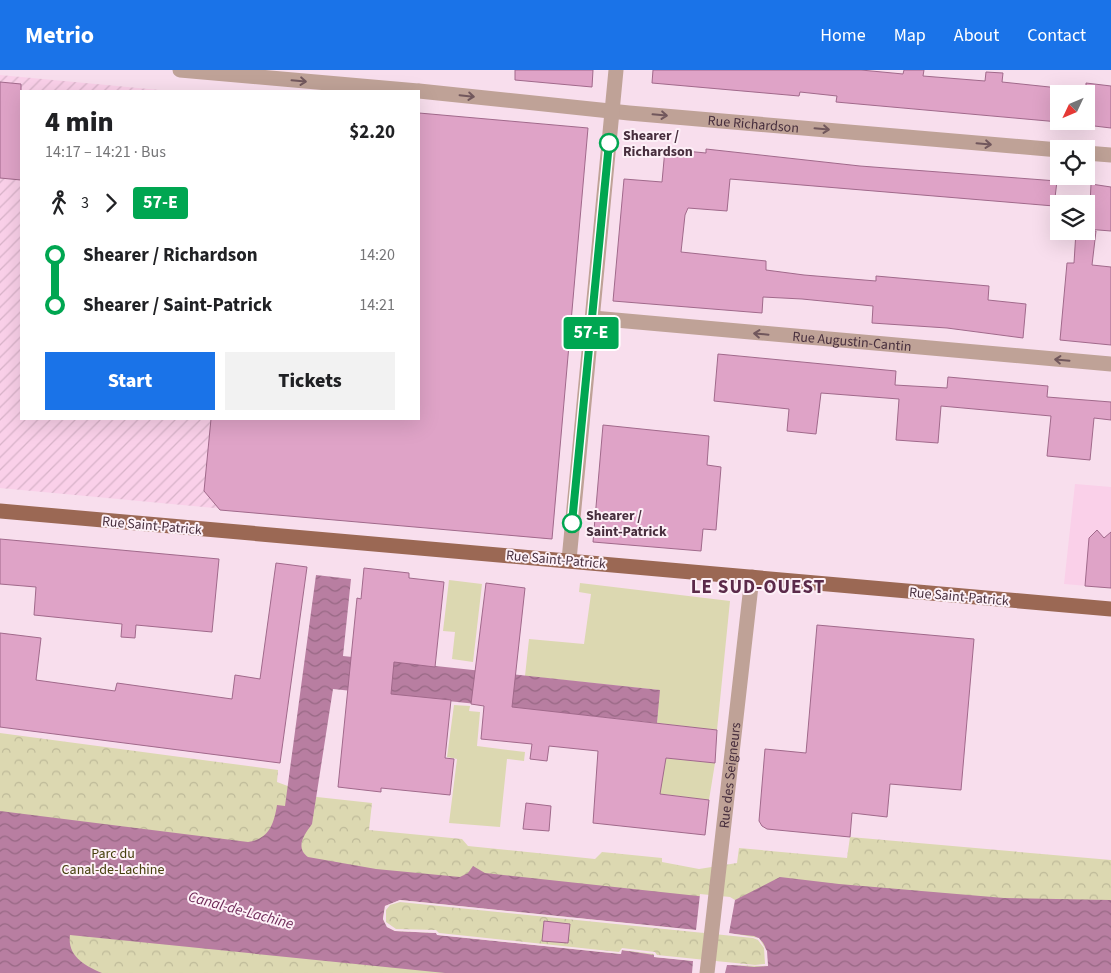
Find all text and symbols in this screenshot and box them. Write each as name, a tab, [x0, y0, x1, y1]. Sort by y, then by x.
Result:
text: Metrio	[25, 18, 94, 53]
text: Home	[820, 23, 866, 48]
text: Map	[894, 23, 926, 48]
text: About	[954, 23, 999, 48]
text: Contact	[1027, 23, 1086, 48]
one-way arrow	[291, 76, 307, 85]
north arrow	[1050, 85, 1095, 130]
map controls	[1050, 85, 1095, 240]
one-way arrow	[459, 91, 475, 101]
text: 4 min	[45, 102, 114, 142]
one-way arrow	[652, 111, 668, 120]
street label: Rue Richardson	[707, 111, 800, 139]
text: $2.20	[349, 119, 395, 146]
one-way arrow	[814, 125, 830, 134]
place label: Shearer / Richardson	[623, 126, 693, 162]
marker: Shearer / Richardson	[599, 133, 619, 153]
one-way arrow	[976, 139, 992, 148]
button: locate	[1050, 140, 1095, 185]
text: 14:17 – 14:21 · Bus	[45, 141, 166, 163]
icon: walk	[45, 189, 73, 217]
icon: forward	[97, 189, 125, 217]
text: 57-E	[143, 190, 178, 215]
text: 3	[81, 192, 89, 214]
button: layers	[1050, 195, 1095, 240]
text: Shearer / Richardson	[83, 242, 258, 269]
text: 14:20	[359, 244, 395, 266]
text: Shearer / Saint-Patrick	[83, 292, 272, 319]
text: 14:21	[359, 294, 395, 316]
line badge: 57-E	[556, 317, 626, 349]
text: 57-E	[574, 320, 608, 345]
street label: Rue Augustin-Cantin	[791, 327, 912, 357]
one-way arrow	[753, 329, 769, 339]
button: Start	[45, 352, 215, 410]
button: Tickets	[225, 352, 395, 410]
one-way arrow	[1055, 355, 1071, 365]
place label: Shearer / Saint-Patrick	[586, 506, 667, 542]
street label: Rue Saint-Patrick	[101, 512, 203, 540]
marker: Shearer / Saint-Patrick	[562, 513, 582, 533]
street label: Rue Saint-Patrick	[505, 546, 607, 574]
district label: LE SUD-OUEST	[691, 574, 825, 601]
street label: Rue Saint-Patrick	[908, 583, 1010, 611]
street label: Rue des Seigneurs	[715, 721, 746, 830]
park label: Parc du Canal-de-Lachine	[62, 844, 164, 880]
water label: Canal-de-Lachine	[186, 886, 296, 935]

